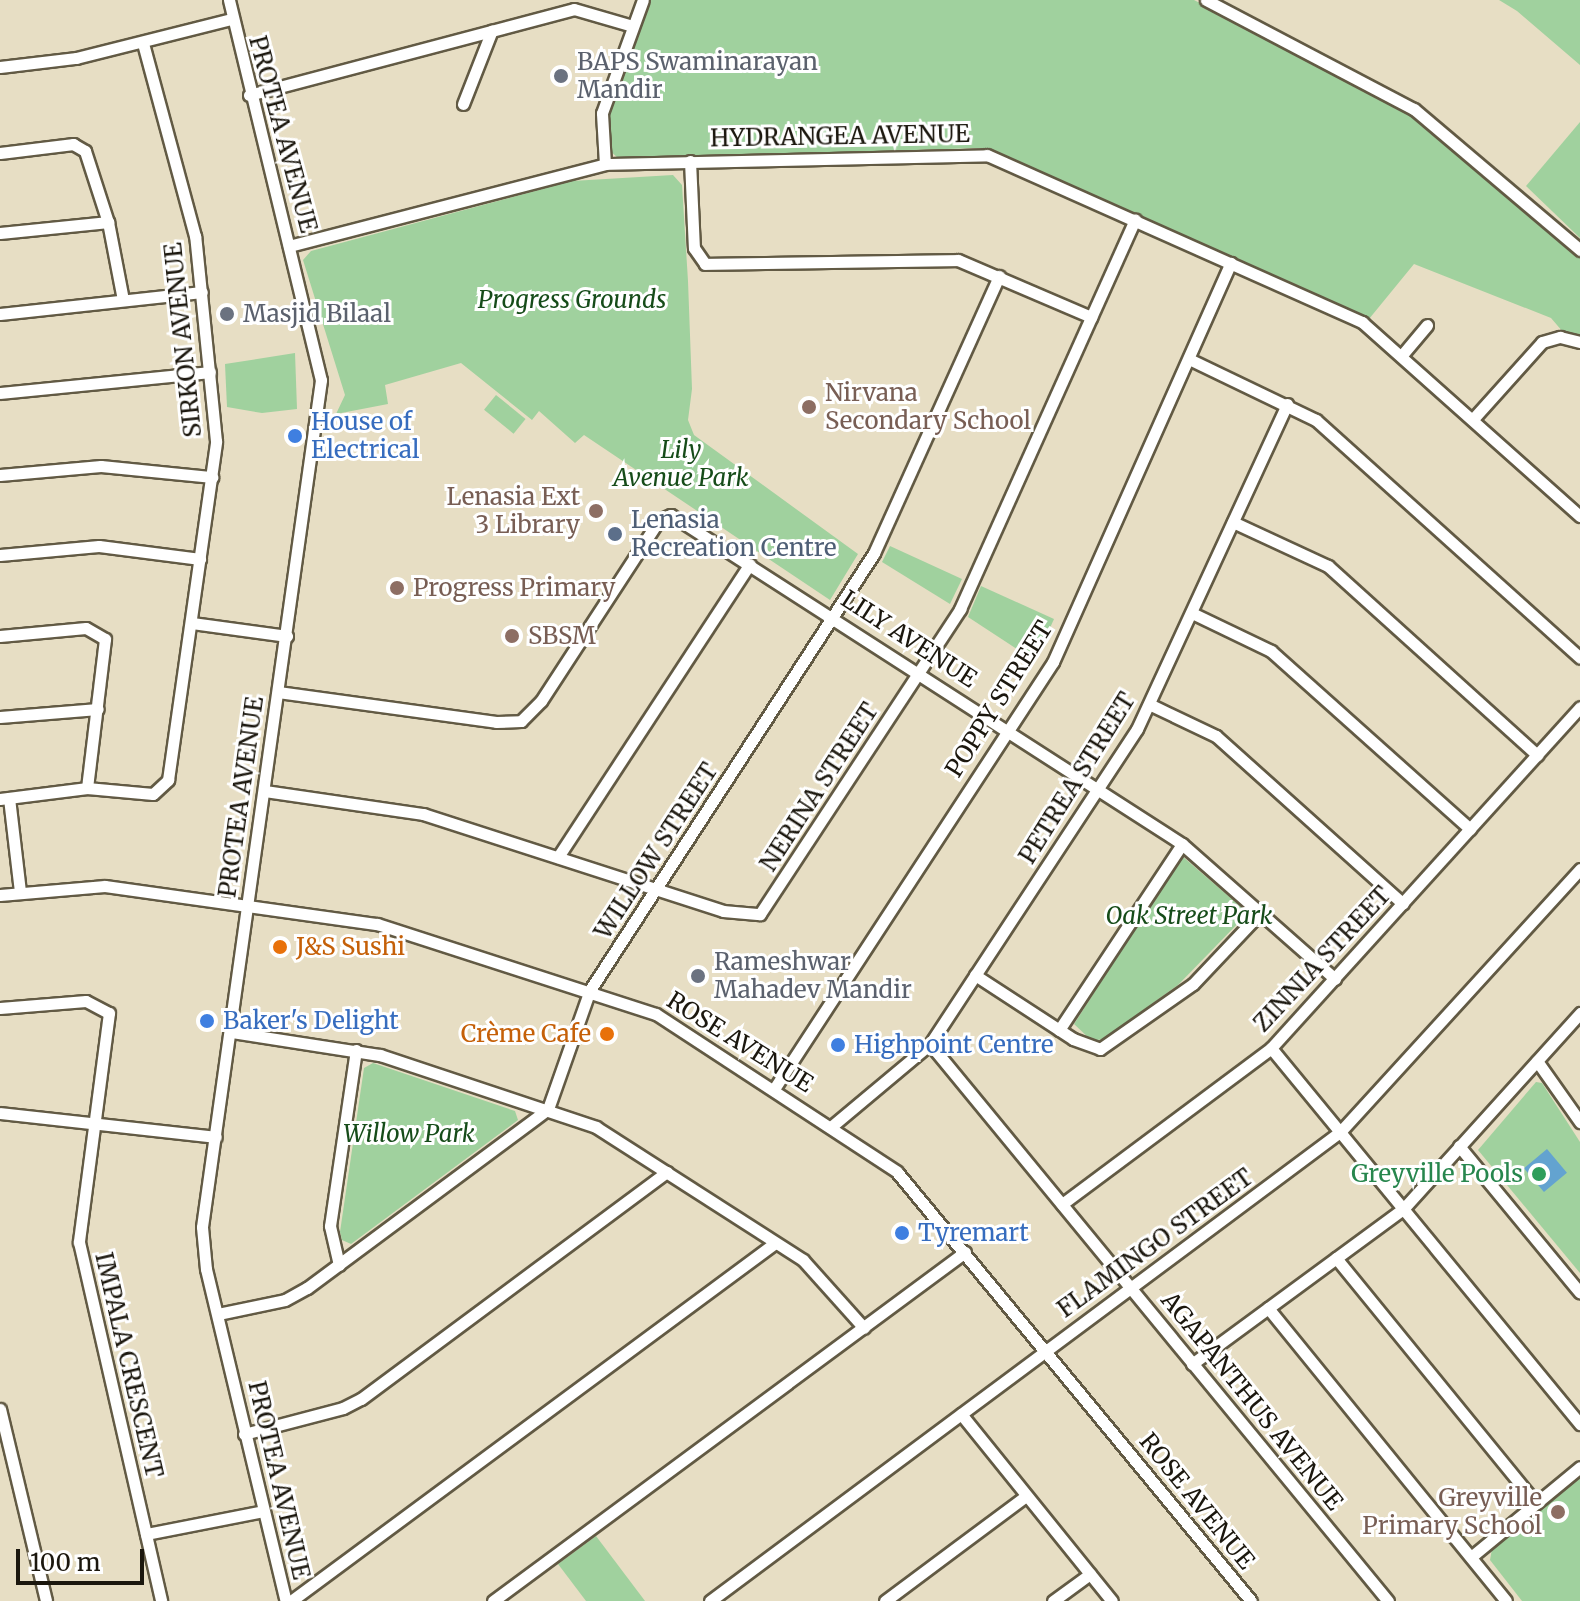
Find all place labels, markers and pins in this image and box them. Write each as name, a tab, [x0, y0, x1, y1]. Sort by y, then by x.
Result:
place label: BAPS Swaminarayan Mandir	[577, 48, 818, 104]
marker: BAPS Swaminarayan Mandir	[552, 67, 570, 85]
place label: Masjid Bilaal	[243, 300, 391, 328]
marker: Masjid Bilaal	[218, 305, 236, 323]
place label: Nirvana Secondary School	[825, 379, 1031, 435]
marker: Nirvana Secondary School	[800, 398, 818, 416]
place label: House of Electrical	[311, 408, 420, 464]
marker: House of Electrical	[286, 427, 304, 445]
place label: Lenasia Ext 3 Library	[446, 483, 580, 539]
marker: Lenasia Ext 3 Library	[587, 502, 605, 520]
place label: Lenasia Recreation Centre	[631, 506, 836, 562]
marker: Lenasia Recreation Centre	[606, 525, 624, 543]
place label: Progress Primary	[413, 574, 615, 602]
marker: Progress Primary	[388, 579, 406, 597]
place label: SBSM	[528, 622, 596, 650]
marker: SBSM	[503, 627, 521, 645]
place label: J&S Sushi	[296, 933, 405, 961]
marker: J&S Sushi	[271, 938, 289, 956]
place label: Rameshwar Mahadev Mandir	[714, 948, 912, 1004]
marker: Rameshwar Mahadev Mandir	[689, 967, 707, 985]
place label: Baker's Delight	[223, 1007, 399, 1035]
marker: Baker's Delight	[198, 1012, 216, 1030]
place label: Crème Cafe	[461, 1020, 591, 1048]
marker: Crème Cafe	[598, 1025, 616, 1043]
place label: Highpoint Centre	[854, 1031, 1054, 1059]
marker: Highpoint Centre	[829, 1036, 847, 1054]
place label: Greyville Pools	[1351, 1160, 1523, 1188]
marker: Greyville Pools	[1530, 1165, 1548, 1183]
place label: Tyremart	[918, 1219, 1029, 1247]
marker: Tyremart	[893, 1224, 911, 1242]
place label: Greyville Primary School	[1362, 1484, 1542, 1540]
marker: Greyville Primary School	[1549, 1503, 1567, 1521]

